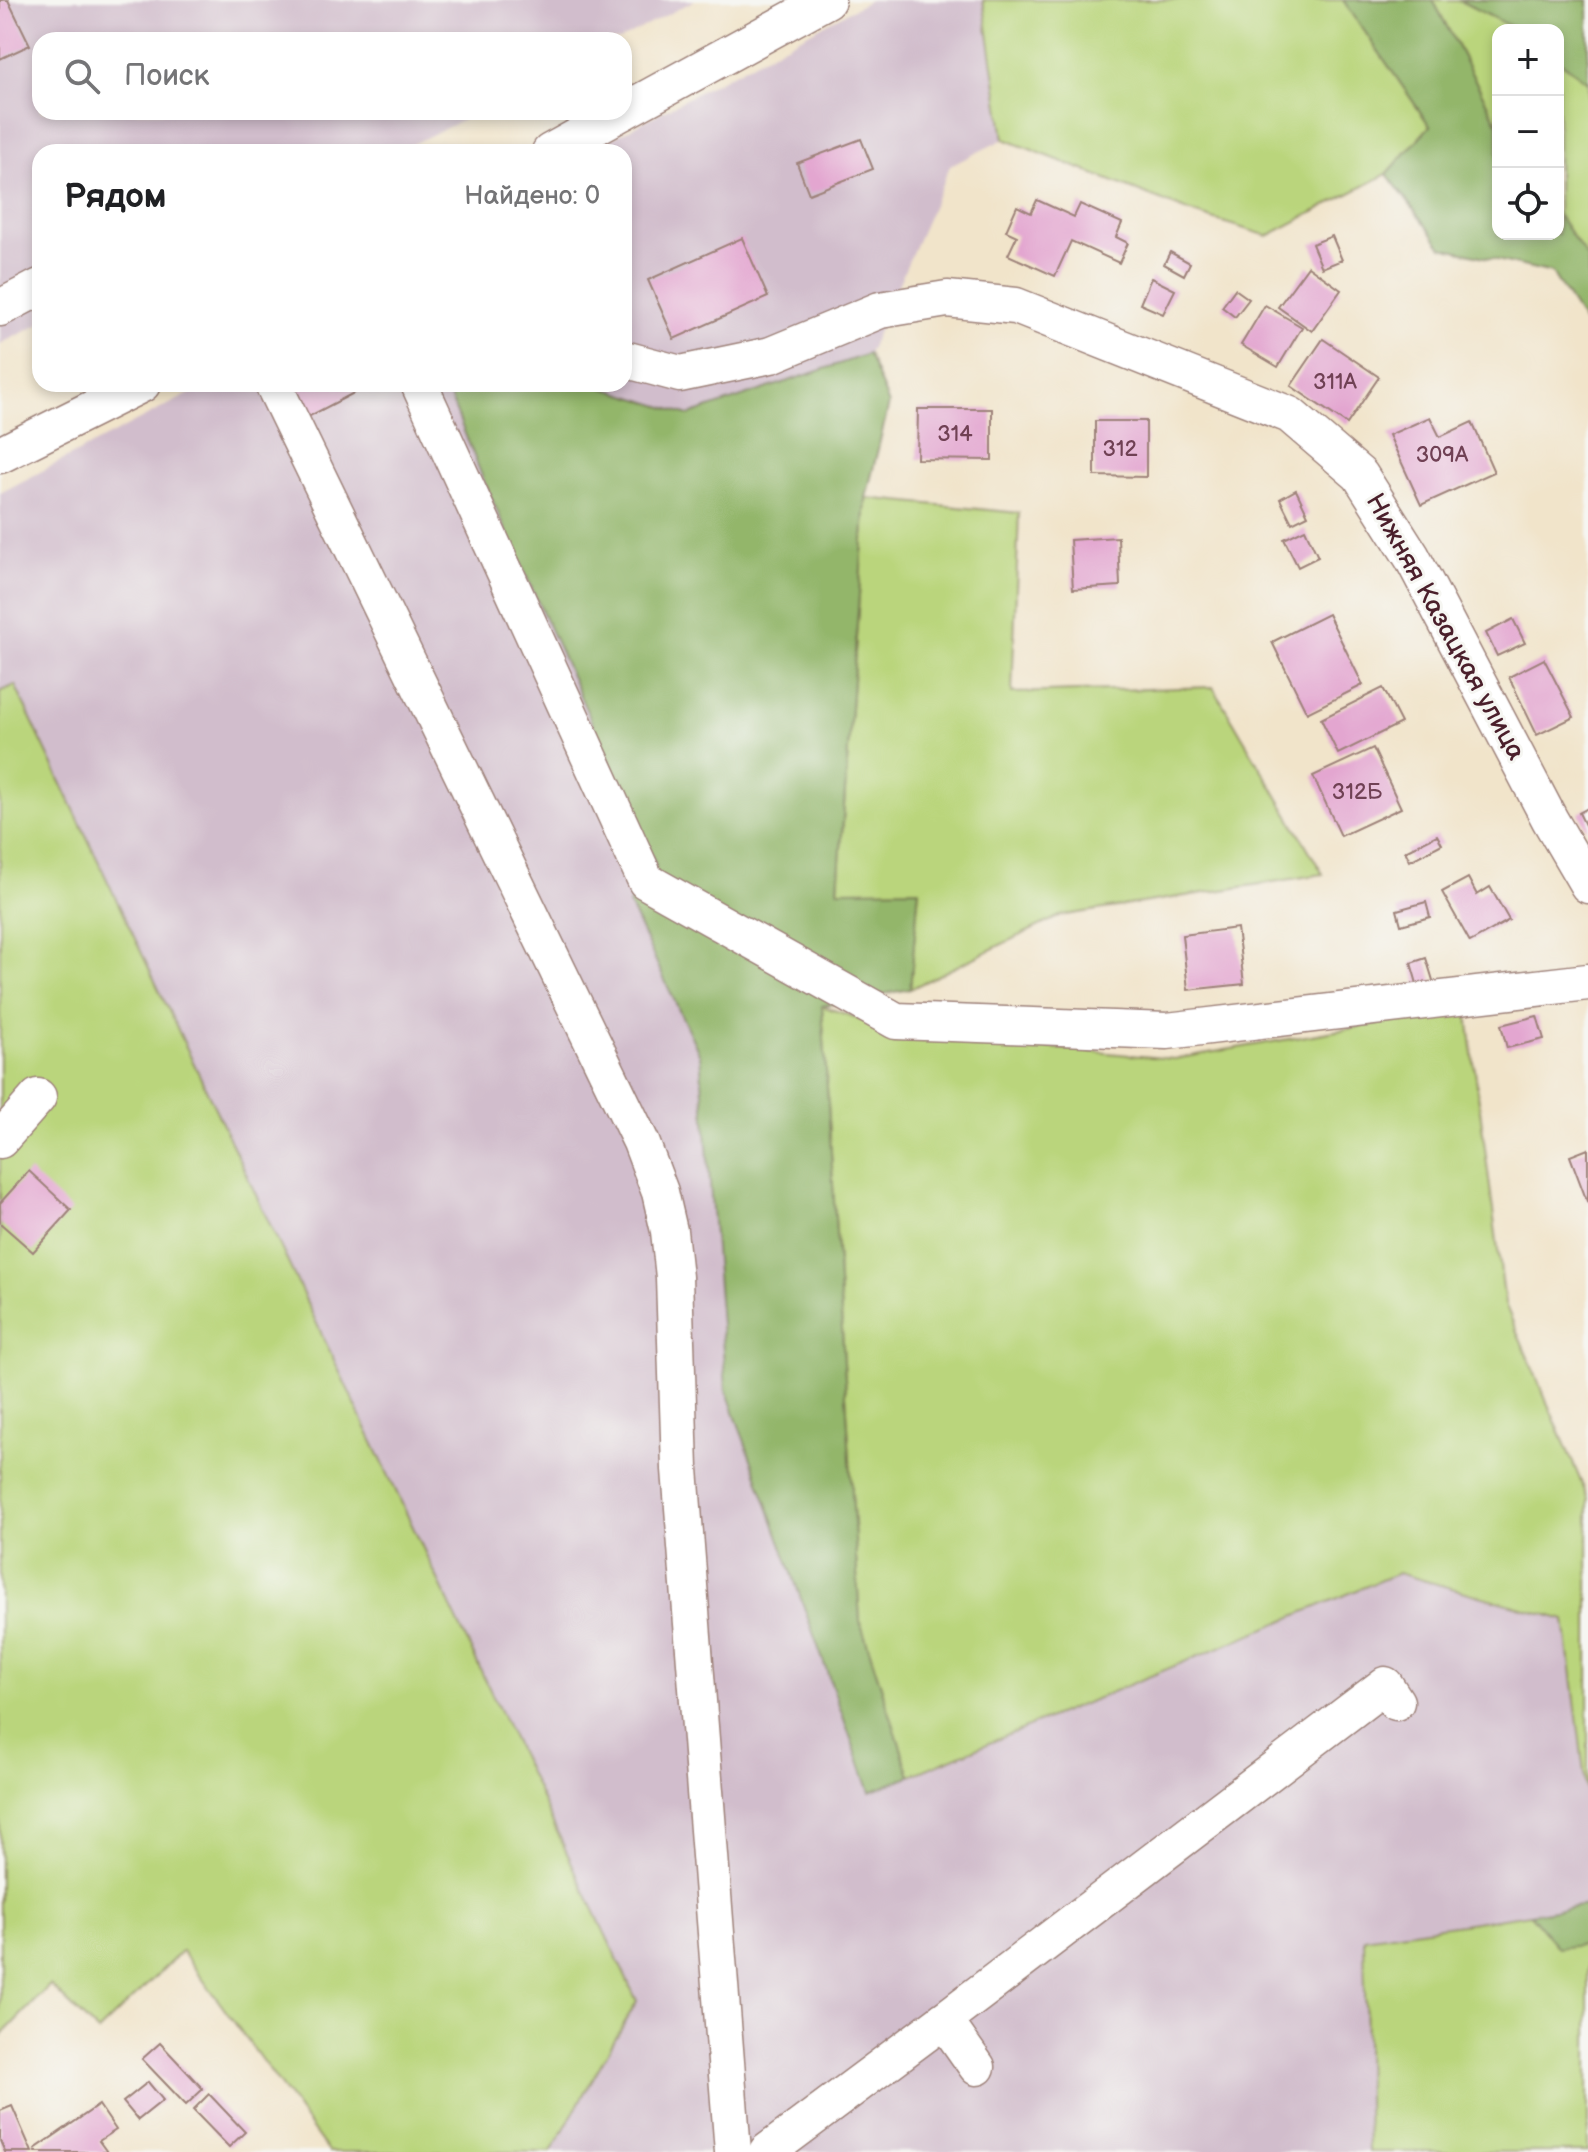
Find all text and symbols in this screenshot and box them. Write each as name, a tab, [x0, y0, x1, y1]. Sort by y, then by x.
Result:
map controls	[1492, 24, 1564, 240]
button: +	[1492, 24, 1564, 96]
search box	[32, 32, 632, 120]
icon: search	[60, 54, 104, 98]
text: Поиск	[124, 58, 210, 94]
button: −	[1492, 96, 1564, 168]
button: locate	[1492, 168, 1564, 240]
text: Рядом	[64, 176, 166, 217]
text: Найдено: 0	[464, 181, 600, 212]
house number: 311А	[1313, 369, 1358, 396]
house number: 314	[937, 421, 973, 448]
house number: 312	[1102, 436, 1138, 463]
house number: 309А	[1416, 442, 1469, 469]
street label: Нижняя Казацкая улица	[1359, 488, 1531, 766]
house number: 312Б	[1332, 779, 1383, 806]

